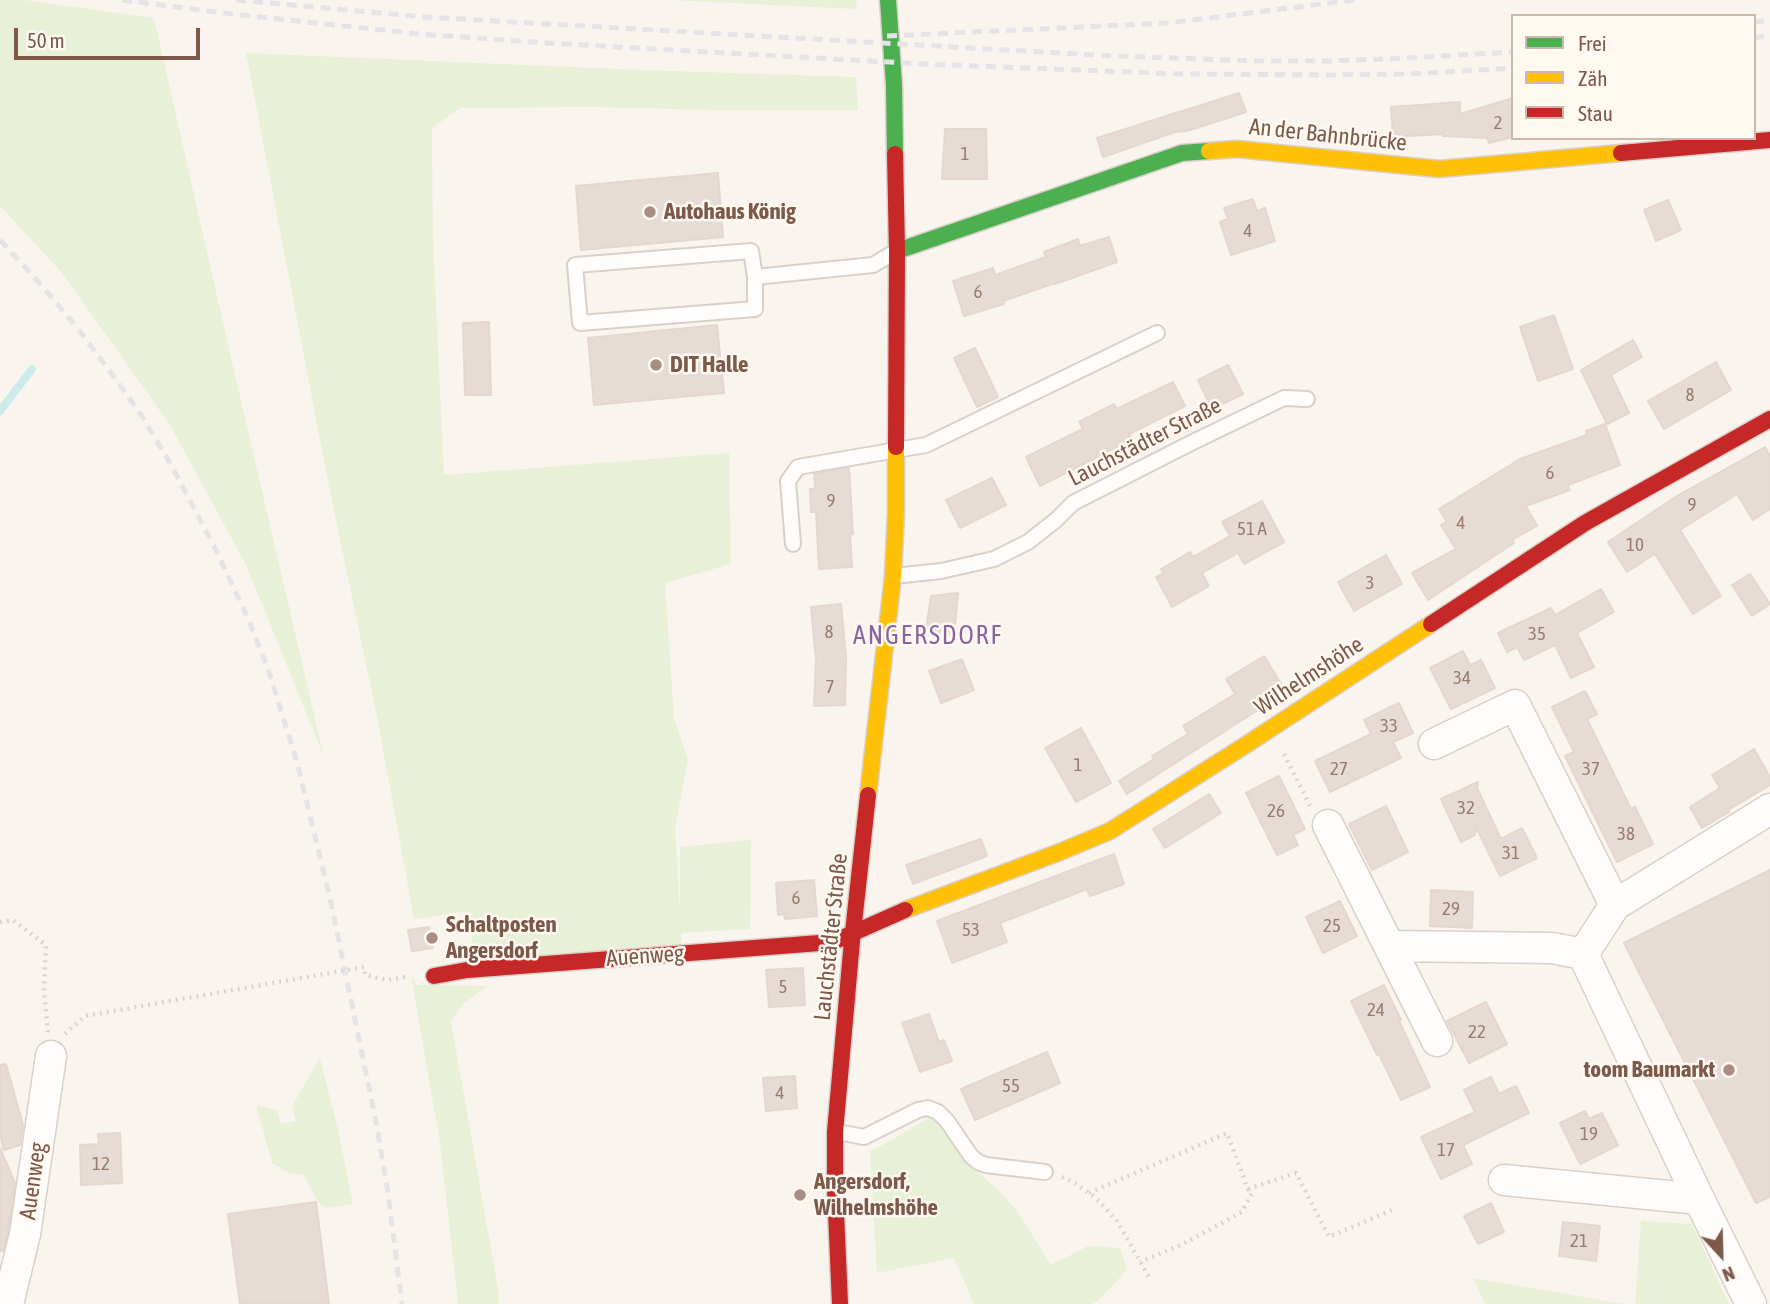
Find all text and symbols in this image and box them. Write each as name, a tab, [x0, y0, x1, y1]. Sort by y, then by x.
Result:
scale bar	[18, 14, 203, 58]
legend	[1511, 14, 1756, 140]
text: 50 m	[27, 28, 65, 52]
text: Frei	[1578, 31, 1607, 55]
text: Zäh	[1578, 66, 1607, 90]
text: Stau	[1578, 101, 1613, 125]
house number: 2	[1494, 112, 1502, 134]
street label: An der Bahnbrücke	[1248, 113, 1408, 157]
house number: 1	[961, 143, 969, 165]
place label: Autohaus König	[664, 198, 796, 226]
marker: Autohaus König	[642, 204, 658, 220]
house number: 4	[1244, 220, 1252, 242]
house number: 6	[974, 281, 982, 303]
place label: DIT Halle	[670, 351, 748, 379]
marker: DIT Halle	[648, 357, 664, 373]
house number: 8	[1686, 384, 1694, 406]
street label: Lauchstädter Straße	[1064, 392, 1226, 492]
house number: 6	[1546, 462, 1554, 484]
house number: 9	[827, 490, 835, 512]
house number: 9	[1688, 494, 1696, 516]
house number: 4	[1457, 512, 1465, 534]
house number: 51 A	[1237, 518, 1267, 540]
house number: 10	[1626, 534, 1644, 556]
house number: 3	[1366, 572, 1374, 594]
district label: ANGERSDORF	[854, 620, 1002, 652]
house number: 8	[825, 621, 833, 643]
house number: 35	[1528, 623, 1546, 645]
street label: Wilhelmshöhe	[1249, 631, 1369, 721]
house number: 34	[1453, 667, 1471, 689]
house number: 7	[826, 676, 834, 698]
house number: 33	[1380, 715, 1398, 737]
house number: 1	[1074, 754, 1082, 776]
house number: 27	[1330, 758, 1348, 780]
house number: 37	[1582, 758, 1600, 780]
house number: 32	[1457, 797, 1475, 819]
house number: 26	[1267, 800, 1285, 822]
house number: 38	[1617, 823, 1635, 845]
house number: 31	[1502, 842, 1520, 864]
street label: Lauchstädter Straße	[808, 852, 854, 1022]
house number: 6	[792, 887, 800, 909]
house number: 29	[1442, 898, 1460, 920]
place label: Schaltposten Angersdorf	[446, 911, 557, 965]
house number: 25	[1323, 915, 1341, 937]
house number: 53	[962, 919, 980, 941]
marker: Schaltposten Angersdorf	[424, 930, 440, 946]
street label: Auenweg	[605, 940, 685, 972]
house number: 5	[779, 976, 787, 998]
house number: 24	[1367, 999, 1385, 1021]
house number: 22	[1468, 1021, 1486, 1043]
place label: toom Baumarkt	[1584, 1056, 1715, 1084]
marker: toom Baumarkt	[1721, 1062, 1737, 1078]
house number: 55	[1002, 1075, 1020, 1097]
house number: 4	[776, 1082, 784, 1104]
house number: 19	[1580, 1123, 1598, 1145]
house number: 17	[1437, 1139, 1455, 1161]
street label: Auenweg	[14, 1141, 52, 1221]
house number: 12	[92, 1153, 110, 1175]
place label: Angersdorf, Wilhelmshöhe	[814, 1168, 938, 1222]
marker: Angersdorf, Wilhelmshöhe	[792, 1187, 808, 1203]
north arrow	[1686, 1220, 1756, 1290]
house number: 21	[1570, 1230, 1588, 1252]
text: N	[1720, 1262, 1738, 1287]

